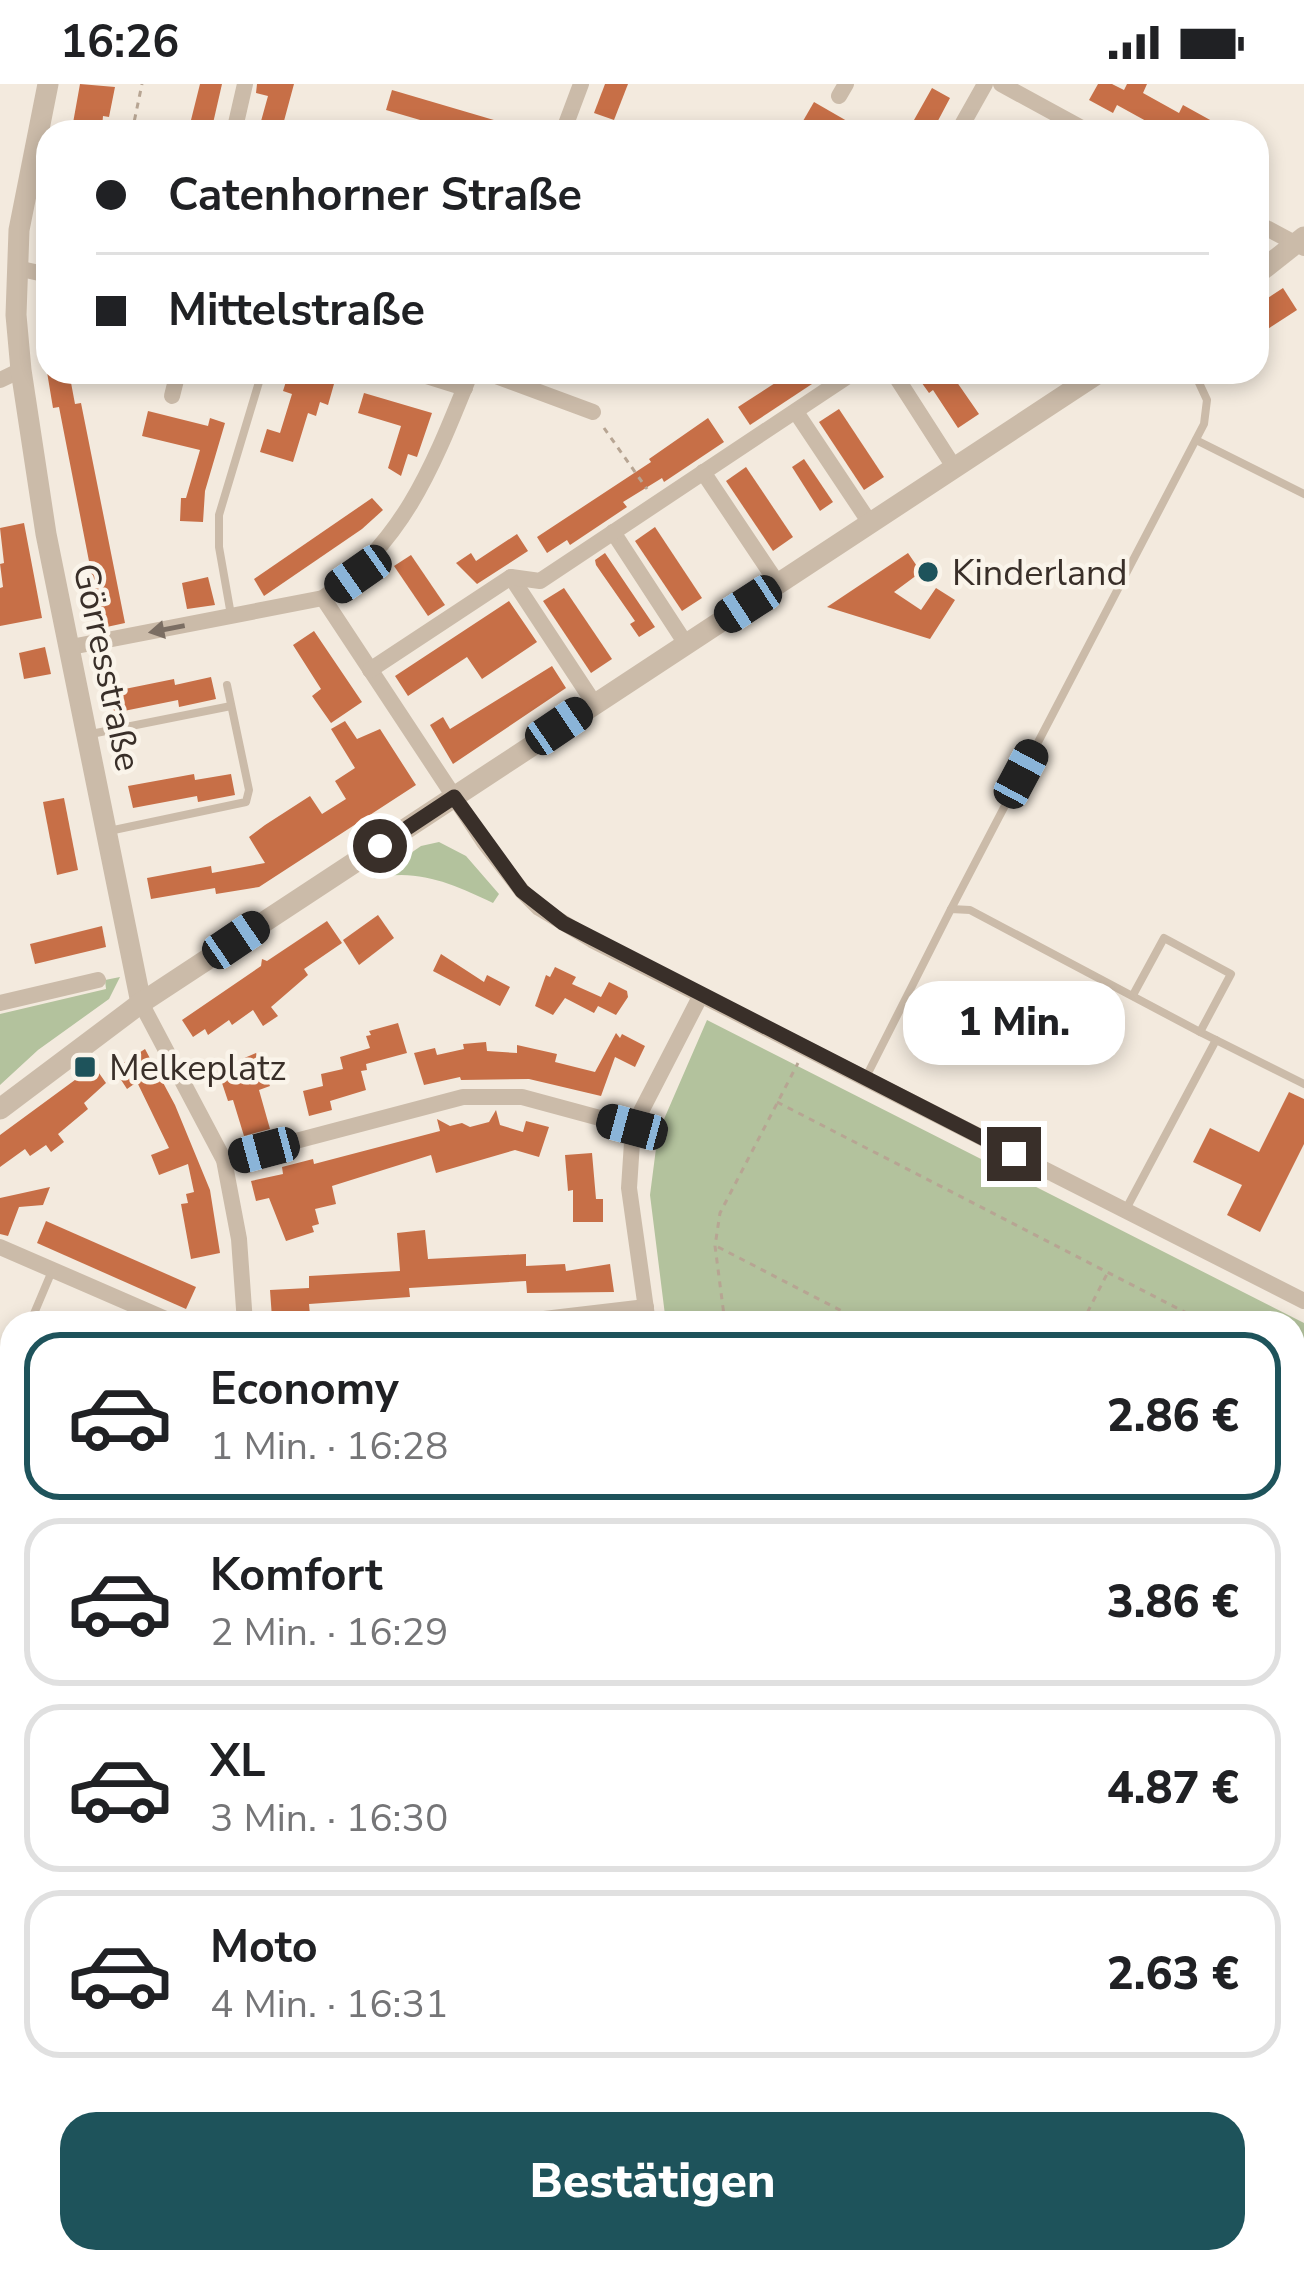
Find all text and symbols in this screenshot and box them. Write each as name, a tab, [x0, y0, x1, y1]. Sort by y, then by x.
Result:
text: 16:26	[60, 12, 179, 73]
text: Catenhorner Straße	[168, 165, 582, 226]
text: Mittelstraße	[168, 280, 425, 341]
car	[318, 539, 398, 609]
place label: Kinderland	[952, 549, 1128, 598]
street label: Görresstraße	[61, 559, 152, 776]
marker: Kinderland	[915, 559, 941, 585]
car	[708, 569, 788, 639]
one-way arrow	[147, 620, 185, 639]
car	[519, 691, 599, 761]
car	[988, 734, 1054, 814]
route start	[353, 819, 407, 873]
car	[196, 905, 276, 975]
callout: 1 Min.	[903, 980, 1125, 1064]
text: 1 Min.	[958, 996, 1070, 1049]
place label: Melkeplatz	[109, 1044, 286, 1093]
marker: Melkeplatz	[72, 1054, 98, 1080]
car	[593, 1100, 671, 1154]
car	[225, 1123, 303, 1177]
route end	[987, 1127, 1041, 1181]
text: Economy	[210, 1359, 399, 1420]
icon: car	[66, 1362, 174, 1470]
text: 2.86 €	[1107, 1386, 1239, 1447]
text: 1 Min. · 16:28	[210, 1420, 448, 1473]
text: Komfort	[210, 1545, 383, 1606]
icon: car	[66, 1548, 174, 1656]
text: 3.86 €	[1107, 1572, 1239, 1633]
text: 2 Min. · 16:29	[210, 1606, 448, 1659]
text: XL	[210, 1731, 266, 1792]
icon: car	[66, 1734, 174, 1842]
text: 4.87 €	[1107, 1758, 1239, 1819]
text: 3 Min. · 16:30	[210, 1792, 448, 1845]
text: Moto	[210, 1917, 318, 1978]
icon: car	[66, 1920, 174, 2028]
text: 2.63 €	[1107, 1944, 1239, 2005]
text: 4 Min. · 16:31	[210, 1978, 448, 2031]
button: Bestätigen	[60, 2112, 1245, 2250]

